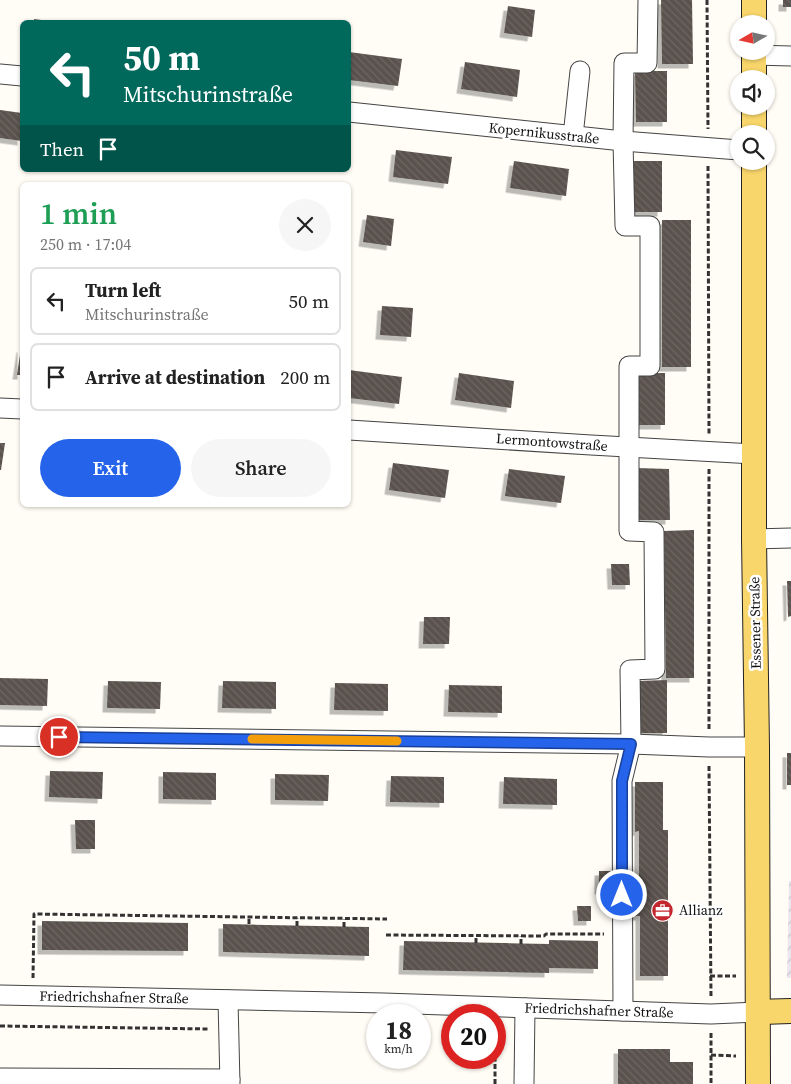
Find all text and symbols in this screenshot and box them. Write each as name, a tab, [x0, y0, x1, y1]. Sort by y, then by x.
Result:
north arrow	[730, 15, 775, 60]
map controls	[730, 15, 775, 170]
text: 50 m	[123, 34, 200, 82]
icon: left	[40, 40, 105, 105]
button: sound	[730, 70, 775, 115]
text: Mitschurinstraße	[123, 79, 293, 109]
street label: Kopernikusstraße	[488, 117, 600, 149]
button: search	[730, 125, 775, 170]
icon: arrive	[94, 135, 122, 163]
text: Then	[40, 136, 84, 162]
text: 1 min	[40, 193, 117, 234]
button: close	[279, 199, 331, 251]
text: 250 m · 17:04	[40, 233, 131, 255]
text: Turn left	[85, 277, 161, 303]
icon: left	[42, 287, 70, 315]
text: 50 m	[288, 288, 329, 314]
text: Mitschurinstraße	[85, 303, 209, 325]
icon: arrive	[42, 363, 70, 391]
text: Arrive at destination	[85, 364, 265, 390]
text: 200 m	[280, 364, 330, 390]
street label: Lermontowstraße	[496, 428, 608, 456]
button: Exit	[40, 439, 181, 497]
button: Share	[191, 439, 331, 497]
street label: Essener Straße	[744, 577, 766, 669]
pin	[38, 716, 80, 758]
icon: arrive	[45, 723, 73, 751]
position arrow	[595, 868, 647, 920]
office icon: Allianz	[651, 898, 675, 922]
place label: Allianz	[679, 900, 723, 920]
street label: Friedrichshafner Straße	[39, 986, 189, 1008]
street label: Friedrichshafner Straße	[524, 997, 674, 1023]
speed limit sign: 20	[441, 1004, 506, 1069]
text: 18	[385, 1013, 412, 1047]
text: km/h	[384, 1041, 413, 1057]

